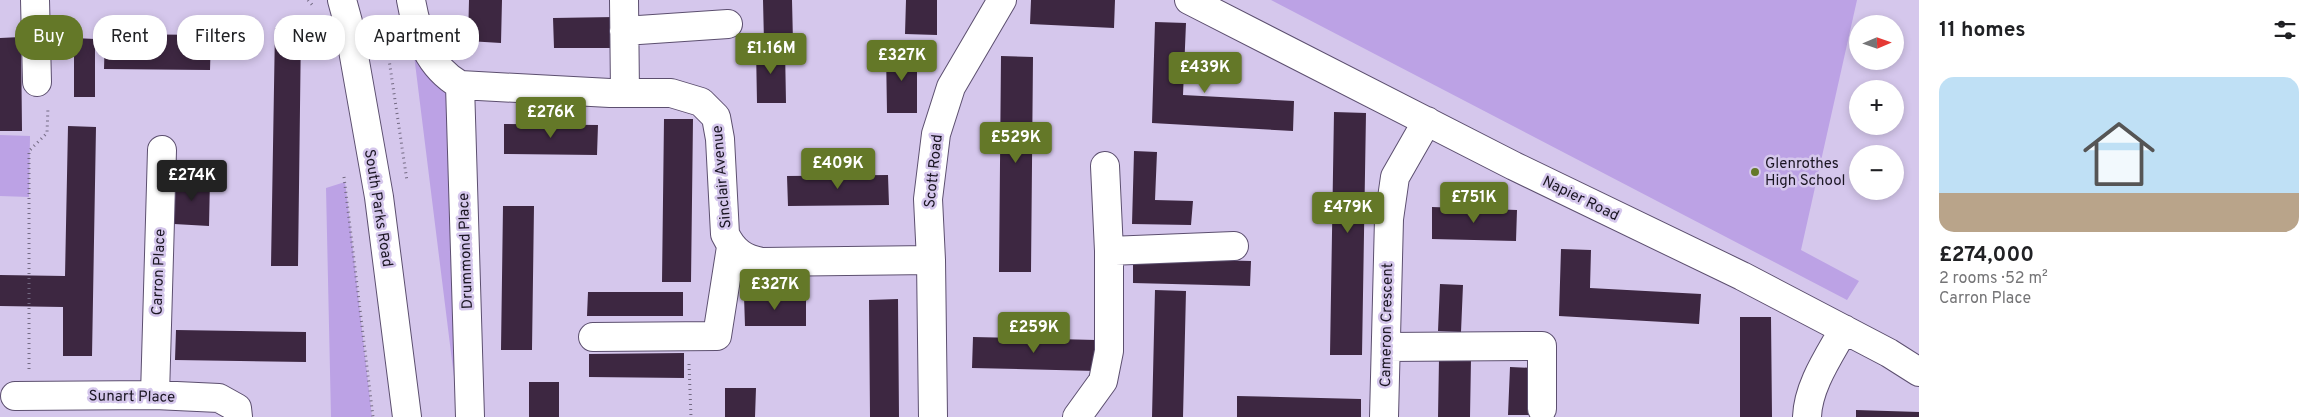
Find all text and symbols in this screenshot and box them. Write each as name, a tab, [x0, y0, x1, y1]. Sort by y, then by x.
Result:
chip: Buy	[15, 15, 83, 60]
chip: Rent	[93, 15, 167, 60]
chip: Filters	[177, 15, 264, 60]
chip: New	[274, 15, 345, 60]
chip: Apartment	[355, 15, 479, 60]
north arrow	[1849, 15, 1904, 70]
map controls	[1849, 15, 1904, 200]
icon: filters	[2271, 16, 2299, 44]
text: 11 homes	[1939, 17, 2026, 44]
pin: £1.16M	[730, 32, 812, 75]
text: £1.16M	[746, 39, 796, 59]
pin: £327K	[867, 39, 937, 82]
text: £327K	[878, 46, 926, 66]
pin: £439K	[1170, 52, 1240, 94]
text: £439K	[1180, 58, 1230, 78]
button: +	[1849, 80, 1904, 135]
pin: £276K	[516, 96, 586, 139]
text: £276K	[527, 103, 575, 123]
icon: home	[2074, 109, 2164, 199]
pin: £529K	[981, 121, 1051, 164]
street label: Sinclair Avenue	[709, 124, 736, 229]
text: £529K	[991, 128, 1041, 148]
street label: Scott Road	[921, 133, 948, 209]
button: −	[1849, 145, 1904, 200]
street label: South Parks Road	[359, 148, 396, 268]
pin: £409K	[803, 148, 873, 190]
text: £409K	[812, 154, 864, 174]
place label: Glenrothes High School	[1765, 155, 1846, 191]
pin: £274K	[157, 160, 227, 202]
text: £274K	[168, 166, 216, 186]
marker: Glenrothes High School	[1749, 166, 1761, 178]
street label: Napier Road	[1539, 173, 1622, 226]
pin: £751K	[1439, 182, 1509, 224]
text: £751K	[1451, 188, 1497, 208]
street label: Drummond Place	[455, 192, 478, 309]
pin: £479K	[1313, 192, 1383, 234]
text: £479K	[1323, 198, 1373, 218]
street label: Carron Place	[148, 229, 171, 316]
text: £274,000	[1939, 242, 2034, 269]
street label: Cameron Crescent	[1377, 263, 1398, 387]
pin: £327K	[740, 268, 810, 311]
text: 2 rooms · 52 m²	[1939, 269, 2048, 289]
text: £327K	[751, 275, 799, 295]
text: Carron Place	[1939, 289, 2031, 309]
pin: £259K	[999, 312, 1069, 354]
text: £259K	[1009, 318, 1059, 338]
street label: Sunart Place	[89, 387, 175, 408]

